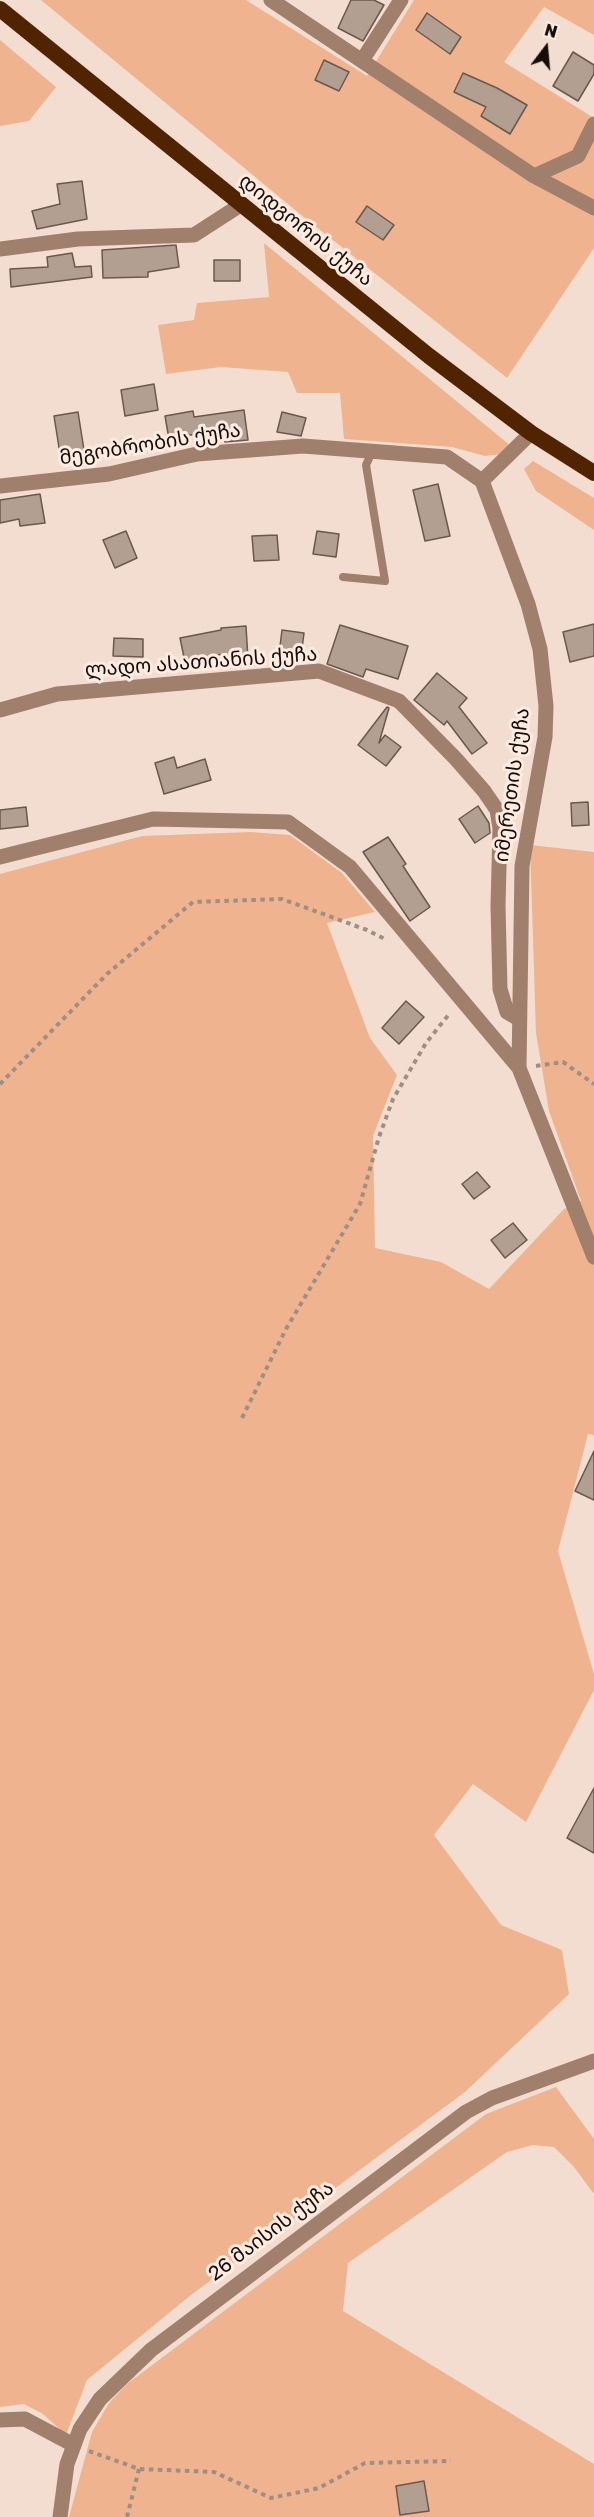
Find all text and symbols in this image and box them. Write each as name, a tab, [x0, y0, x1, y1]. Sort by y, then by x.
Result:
north arrow	[516, 18, 576, 78]
text: N	[542, 19, 560, 42]
street label: დიდგორის ქუჩა	[234, 169, 378, 291]
street label: მეგობრობის ქუჩა	[58, 418, 242, 470]
street label: ლადო ასათიანის ქუჩა	[84, 642, 318, 682]
street label: იმერეთის ქუჩა	[489, 706, 535, 864]
street label: 26 მაისის ქუჩა	[204, 2176, 338, 2286]

